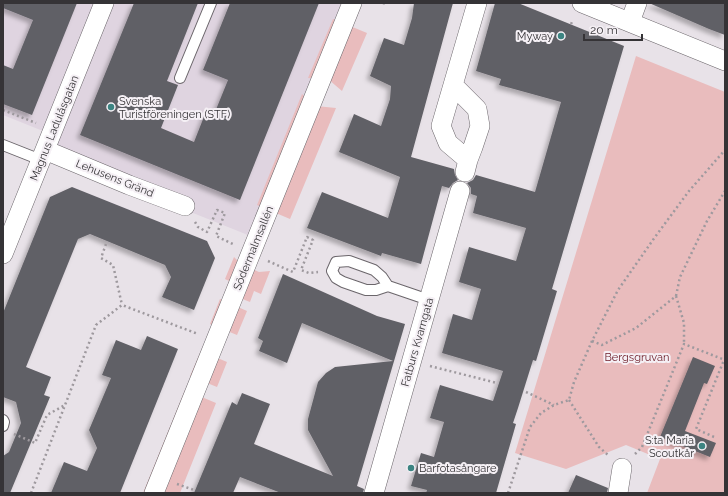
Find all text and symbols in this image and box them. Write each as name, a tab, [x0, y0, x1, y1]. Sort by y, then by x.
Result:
scale bar	[584, 16, 642, 42]
text: 20 m	[590, 23, 618, 37]
place label: Myway	[517, 30, 553, 43]
marker: Myway	[556, 31, 566, 41]
street label: Magnus Ladulåsgatan	[27, 74, 82, 183]
place label: Svenska Turistföreningen (STF)	[119, 95, 230, 121]
marker: Svenska Turistföreningen (STF)	[106, 102, 116, 112]
street label: Lehusens Gränd	[74, 157, 156, 200]
street label: Södermalmsallén	[231, 204, 276, 292]
street label: Fatburs Kvarngata	[399, 296, 436, 388]
park label: Bergsgruvan	[605, 351, 669, 364]
place label: S:ta Maria Scoutkår	[645, 434, 694, 460]
marker: S:ta Maria Scoutkår	[697, 441, 707, 451]
place label: Barfotasångare	[419, 462, 497, 475]
marker: Barfotasångare	[406, 463, 416, 473]

